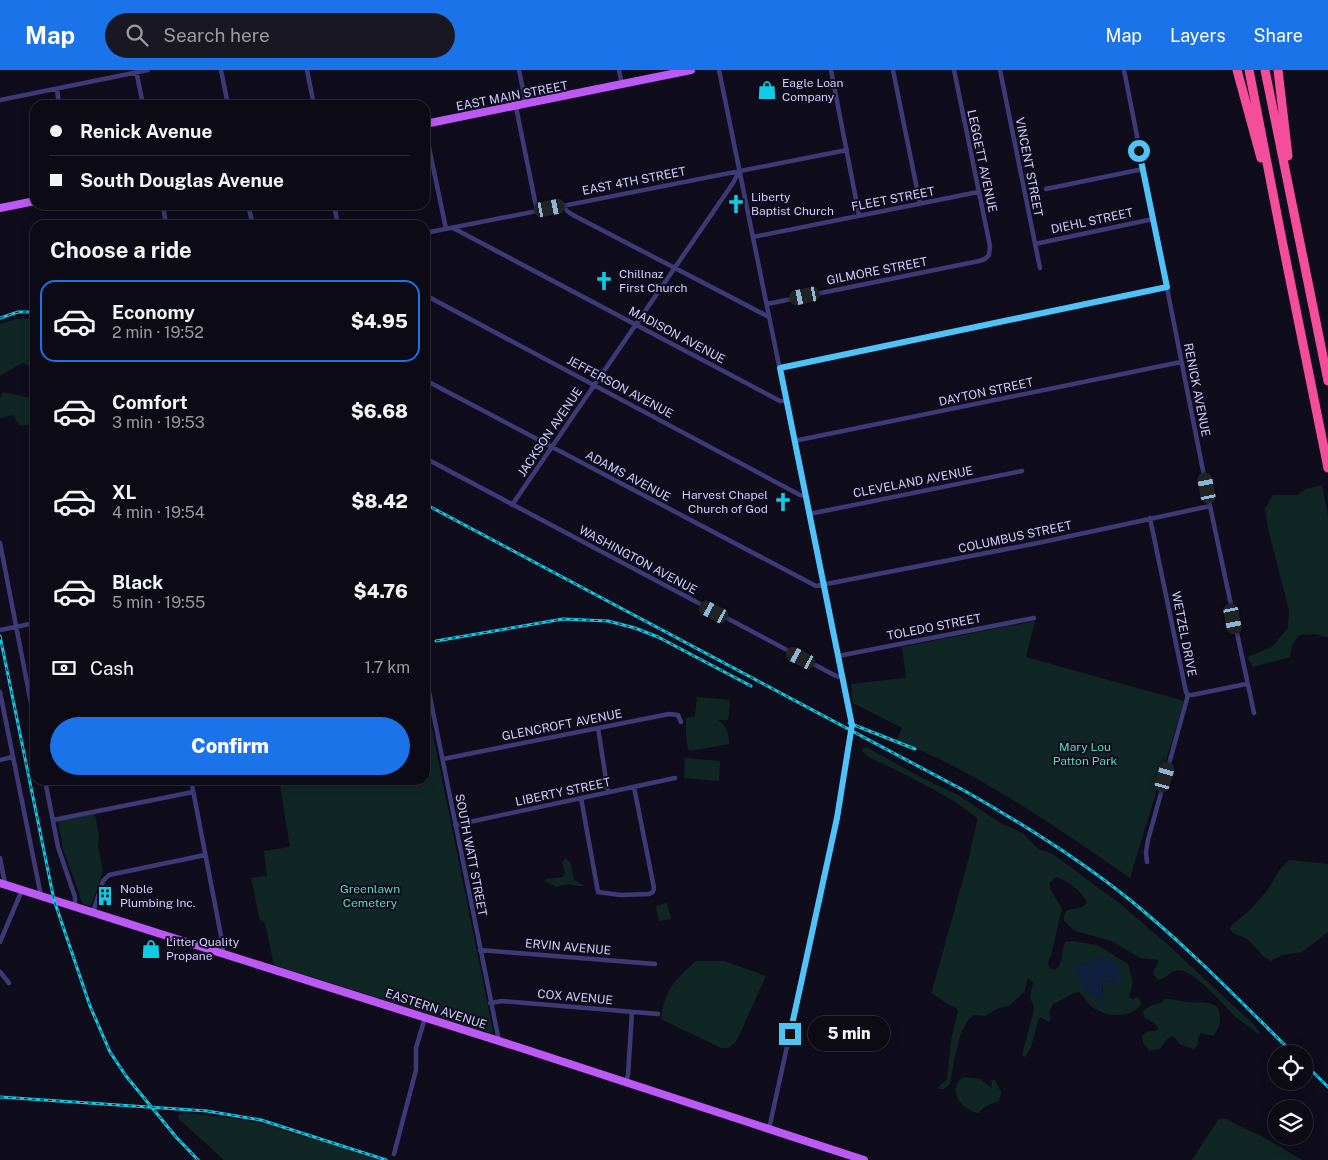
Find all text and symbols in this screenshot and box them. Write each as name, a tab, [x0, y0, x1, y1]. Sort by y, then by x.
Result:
search box	[105, 13, 455, 58]
text: Map	[25, 21, 75, 49]
icon: search	[123, 21, 151, 49]
text: Search here	[163, 24, 270, 46]
text: Map	[1106, 25, 1142, 46]
text: Layers	[1170, 25, 1226, 46]
text: Share	[1254, 25, 1303, 46]
place label: Eagle Loan Company	[782, 76, 843, 104]
street label: EAST MAIN STREET	[455, 78, 569, 114]
shop icon: Eagle Loan Company	[756, 79, 778, 101]
street label: LEGGETT AVENUE	[964, 108, 1000, 214]
street label: VINCENT STREET	[1013, 116, 1045, 218]
text: Renick Avenue	[80, 120, 212, 142]
route start	[1128, 140, 1150, 162]
street label: EAST 4TH STREET	[581, 164, 687, 198]
text: South Douglas Avenue	[80, 169, 284, 191]
street label: FLEET STREET	[850, 184, 936, 214]
place label: Liberty Baptist Church	[751, 190, 834, 218]
church icon: Liberty Baptist Church	[725, 193, 747, 215]
car	[533, 198, 566, 218]
street label: DIEHL STREET	[1050, 205, 1134, 237]
text: Choose a ride	[50, 237, 192, 263]
street label: GILMORE STREET	[825, 254, 929, 288]
place label: Chillnaz First Church	[619, 267, 688, 295]
church icon: Chillnaz First Church	[593, 270, 615, 292]
car	[788, 286, 821, 306]
icon: car	[52, 299, 97, 344]
text: Economy	[112, 301, 195, 323]
street label: MADISON AVENUE	[626, 304, 728, 366]
text: $4.95	[351, 310, 408, 332]
text: 2 min · 19:52	[112, 323, 204, 342]
street label: RENICK AVENUE	[1181, 342, 1213, 438]
street label: JEFFERSON AVENUE	[565, 353, 675, 421]
street label: DAYTON STREET	[937, 375, 1035, 409]
street label: JACKSON AVENUE	[515, 385, 585, 479]
icon: car	[52, 389, 97, 434]
text: Comfort	[112, 391, 188, 413]
text: $6.68	[351, 400, 408, 422]
text: 3 min · 19:53	[112, 413, 205, 432]
street label: ADAMS AVENUE	[583, 448, 673, 504]
street label: CLEVELAND AVENUE	[852, 464, 974, 500]
car	[1196, 472, 1217, 504]
icon: car	[52, 479, 97, 524]
text: XL	[112, 481, 137, 503]
place label: Harvest Chapel Church of God	[682, 488, 768, 516]
text: $8.42	[351, 490, 408, 512]
church icon: Harvest Chapel Church of God	[772, 491, 794, 513]
text: 4 min · 19:54	[112, 503, 205, 522]
street label: COLUMBUS STREET	[957, 518, 1073, 556]
street label: WASHINGTON AVENUE	[577, 523, 699, 597]
icon: car	[52, 569, 97, 614]
text: Black	[112, 571, 163, 593]
text: $4.76	[354, 580, 408, 602]
street label: WETZEL DRIVE	[1169, 590, 1199, 678]
text: 5 min · 19:55	[112, 593, 205, 612]
car	[697, 598, 730, 626]
car	[1222, 603, 1243, 635]
street label: TOLEDO STREET	[886, 611, 982, 643]
car	[784, 644, 817, 672]
icon: cash	[50, 654, 78, 682]
text: Cash	[90, 657, 134, 679]
text: 1.7 km	[364, 658, 410, 677]
street label: GLENCROFT AVENUE	[501, 706, 623, 744]
button: Confirm	[50, 717, 410, 775]
park label: Mary Lou Patton Park	[1053, 740, 1118, 768]
car	[1153, 761, 1176, 793]
street label: LIBERTY STREET	[514, 775, 612, 809]
street label: SOUTH WATT STREET	[452, 793, 490, 917]
place label: Noble Plumbing Inc.	[120, 882, 196, 910]
park label: Greenlawn Cemetery	[340, 882, 400, 910]
building icon: Noble Plumbing Inc.	[94, 885, 116, 907]
place label: Litter Quality Propane	[166, 935, 240, 963]
street label: ERVIN AVENUE	[524, 936, 612, 958]
shop icon: Litter Quality Propane	[140, 938, 162, 960]
street label: EASTERN AVENUE	[383, 986, 489, 1032]
street label: COX AVENUE	[537, 987, 613, 1007]
callout: 5 min	[808, 1016, 890, 1052]
route end	[779, 1023, 801, 1045]
text: 5 min	[827, 1024, 871, 1043]
map controls	[1268, 1045, 1313, 1145]
button: locate	[1268, 1045, 1313, 1090]
button: layers	[1268, 1100, 1313, 1145]

